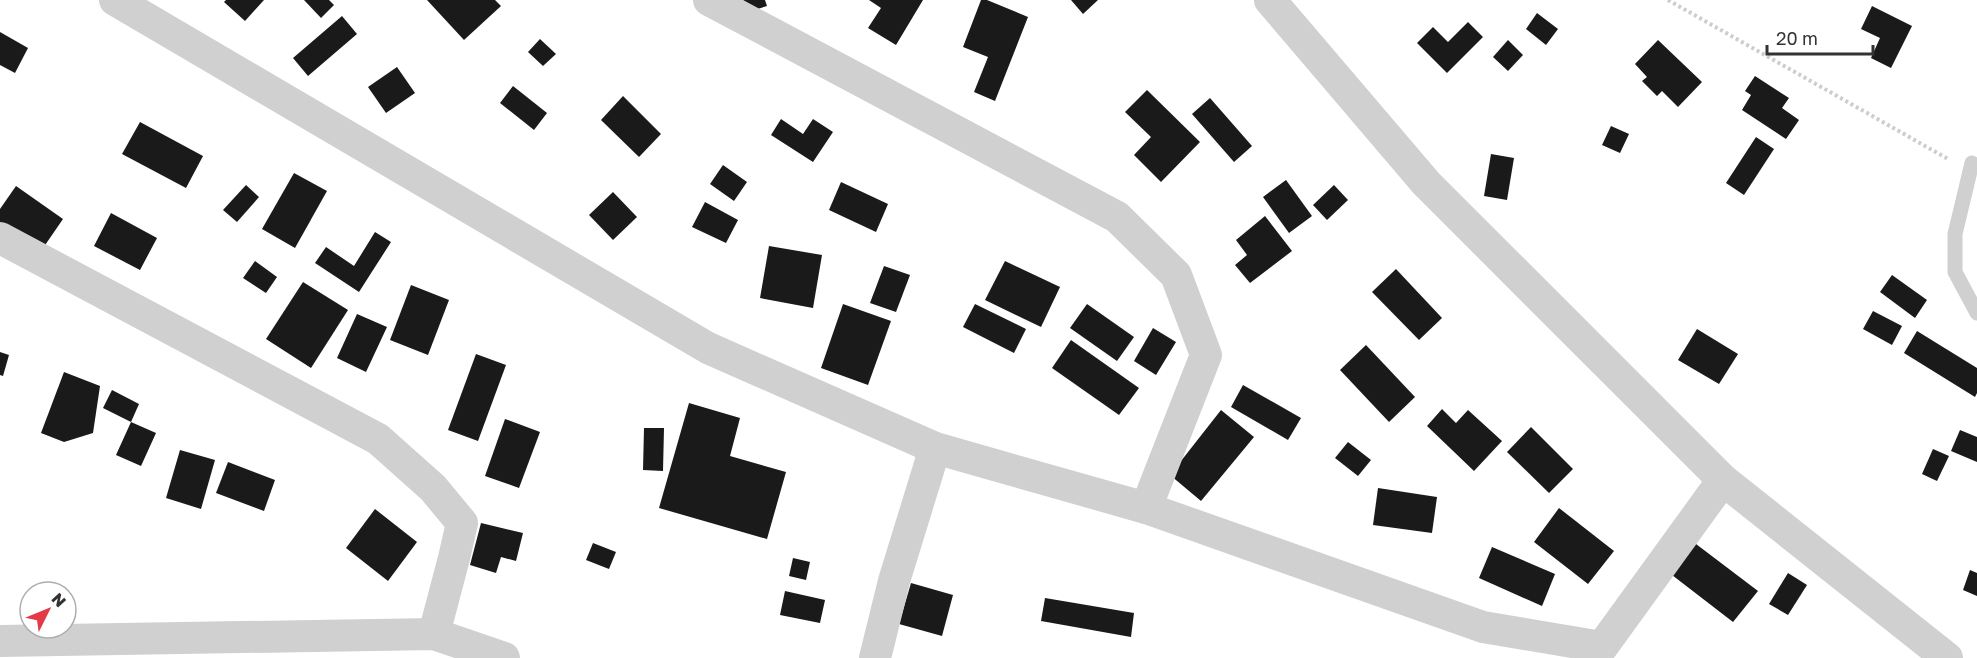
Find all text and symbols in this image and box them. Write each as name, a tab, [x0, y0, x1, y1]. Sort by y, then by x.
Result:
scale bar	[1767, 18, 1874, 56]
text: 20 m	[1776, 27, 1818, 49]
north arrow	[18, 580, 78, 640]
text: N	[48, 588, 70, 611]

